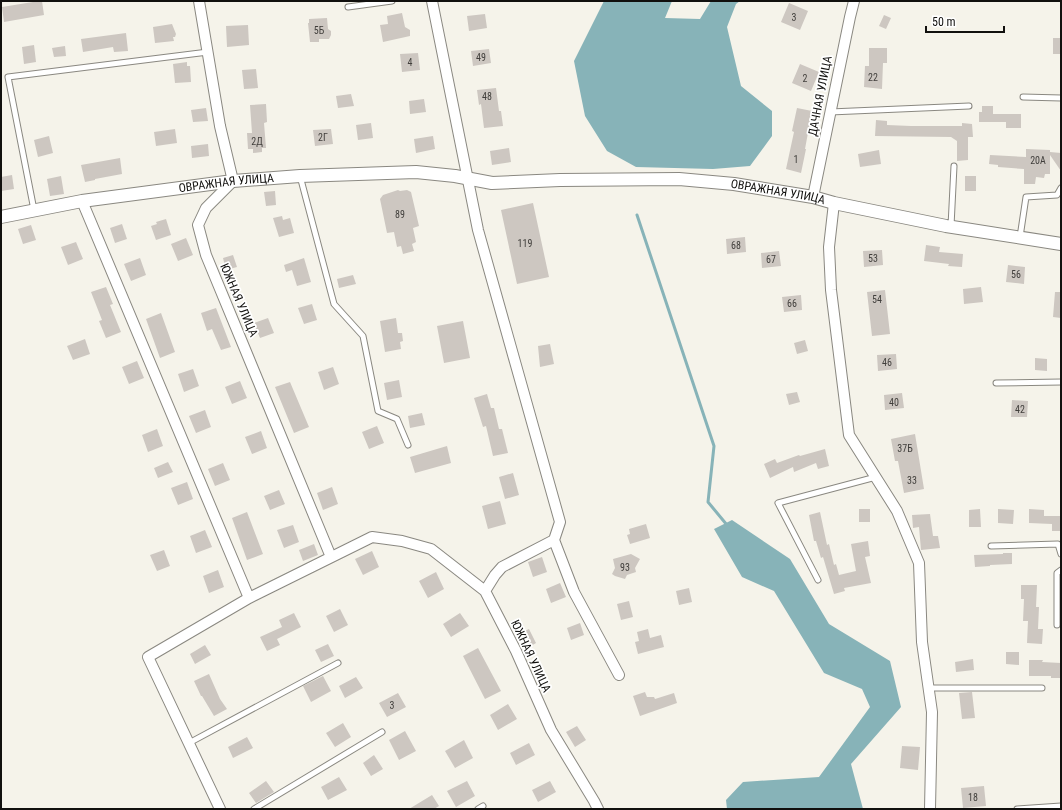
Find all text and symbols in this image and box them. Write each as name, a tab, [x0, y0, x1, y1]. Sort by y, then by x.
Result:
scale bar	[926, 8, 1004, 34]
house number: 3	[792, 12, 797, 23]
text: 50 m	[932, 15, 956, 29]
house number: 5Б	[314, 25, 325, 36]
house number: 49	[476, 52, 486, 63]
street label: ДАЧНАЯ УЛИЦА	[805, 55, 835, 137]
house number: 4	[408, 57, 413, 68]
house number: 22	[868, 72, 878, 83]
house number: 2	[803, 73, 808, 84]
house number: 48	[482, 91, 492, 102]
house number: 2Г	[318, 132, 328, 143]
house number: 2Д	[251, 136, 263, 147]
house number: 1	[794, 154, 798, 165]
house number: 20А	[1030, 155, 1046, 166]
street label: ОВРАЖНАЯ УЛИЦА	[178, 171, 275, 195]
street label: ОВРАЖНАЯ УЛИЦА	[730, 177, 827, 207]
house number: 89	[395, 209, 405, 220]
house number: 119	[518, 238, 532, 249]
house number: 68	[731, 240, 741, 251]
house number: 53	[868, 253, 878, 264]
house number: 67	[766, 254, 776, 265]
street label: ЮЖНАЯ УЛИЦА	[217, 261, 261, 339]
house number: 56	[1011, 269, 1021, 280]
house number: 54	[872, 294, 882, 305]
house number: 66	[787, 298, 797, 309]
house number: 46	[882, 357, 892, 368]
house number: 40	[889, 397, 899, 408]
house number: 42	[1015, 404, 1025, 415]
house number: 37Б	[897, 443, 913, 454]
house number: 33	[907, 475, 917, 486]
house number: 93	[620, 562, 630, 573]
street label: ЮЖНАЯ УЛИЦА	[508, 618, 554, 694]
house number: 3	[390, 700, 395, 711]
house number: 18	[968, 792, 978, 803]

